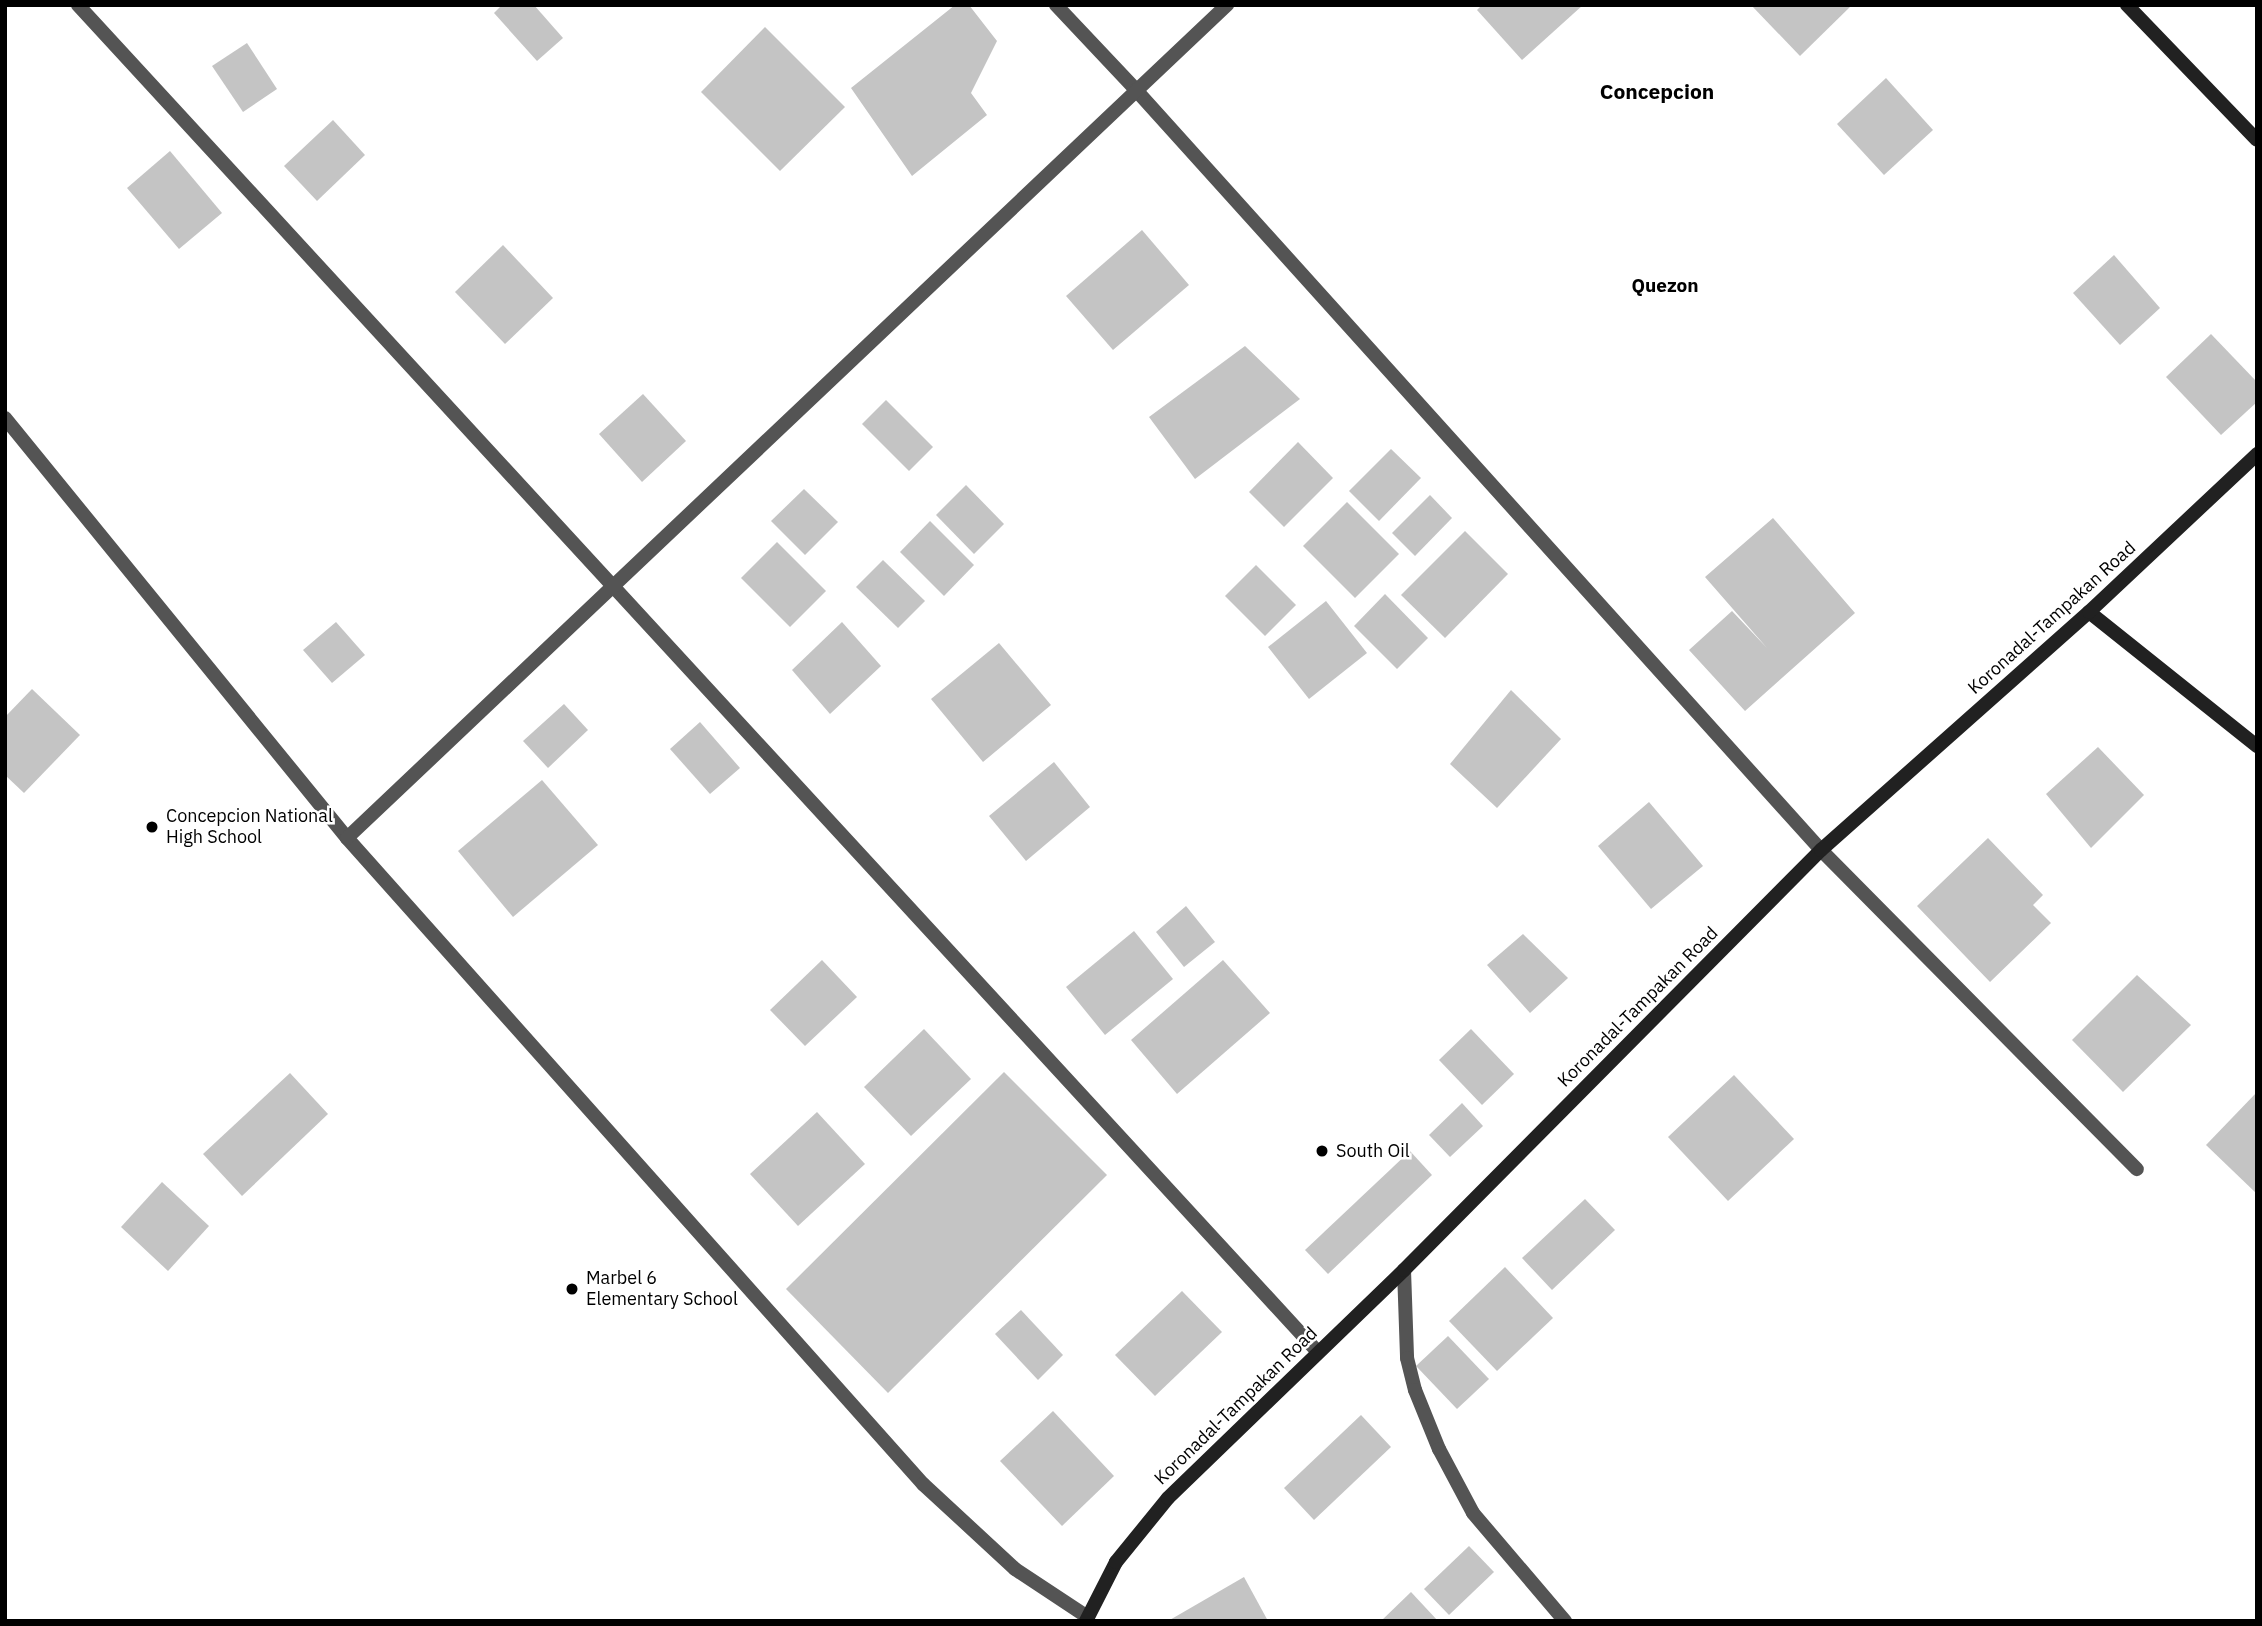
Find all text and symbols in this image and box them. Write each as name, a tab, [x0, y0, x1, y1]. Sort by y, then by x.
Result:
district label: Concepcion	[1600, 78, 1714, 104]
district label: Quezon	[1631, 275, 1699, 297]
street label: Koronadal-Tampakan Road	[1964, 537, 2140, 699]
place label: Concepcion National High School	[166, 806, 333, 848]
marker: Concepcion National High School	[144, 819, 160, 835]
street label: Koronadal-Tampakan Road	[1553, 922, 1723, 1092]
place label: South Oil	[1336, 1140, 1410, 1162]
marker: South Oil	[1314, 1143, 1330, 1159]
place label: Marbel 6 Elementary School	[586, 1268, 738, 1310]
marker: Marbel 6 Elementary School	[564, 1281, 580, 1297]
street label: Koronadal-Tampakan Road	[1150, 1323, 1322, 1489]

